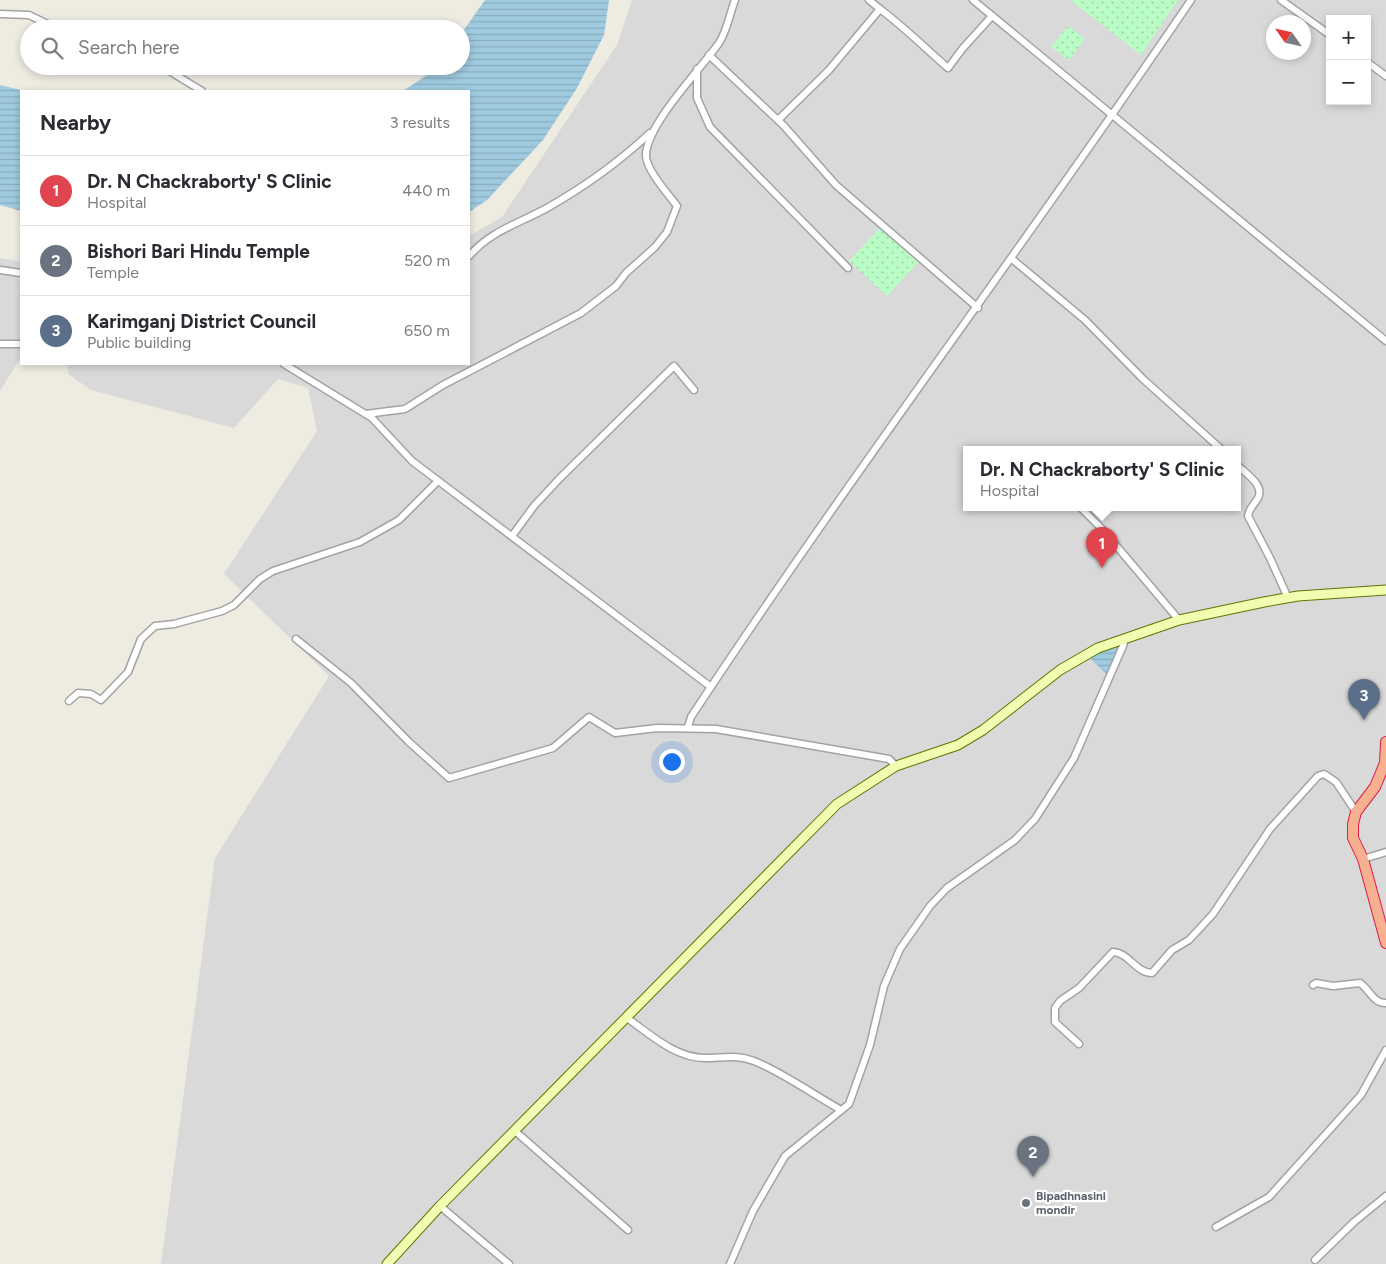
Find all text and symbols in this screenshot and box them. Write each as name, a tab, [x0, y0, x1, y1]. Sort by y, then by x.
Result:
north arrow	[1266, 15, 1311, 60]
map controls	[1326, 15, 1371, 105]
button: +	[1326, 15, 1371, 60]
search box	[20, 20, 470, 75]
icon: search	[38, 34, 66, 62]
text: Search here	[78, 36, 180, 59]
button: −	[1326, 60, 1371, 105]
text: Nearby	[40, 110, 111, 135]
text: 3 results	[390, 113, 450, 132]
text: Dr. N Chackraborty' S Clinic	[87, 170, 332, 193]
text: 1	[53, 181, 59, 200]
text: 440 m	[402, 181, 450, 200]
text: Hospital	[87, 193, 147, 212]
text: Bishori Bari Hindu Temple	[87, 240, 310, 263]
text: 2	[51, 251, 61, 270]
text: 520 m	[404, 251, 450, 270]
text: Temple	[87, 263, 139, 282]
text: Karimganj District Council	[87, 310, 316, 333]
text: 3	[52, 321, 60, 340]
text: 650 m	[404, 321, 450, 340]
text: Public building	[87, 333, 191, 352]
popup	[963, 446, 1241, 511]
text: Dr. N Chackraborty' S Clinic	[980, 458, 1224, 481]
text: Hospital	[980, 481, 1039, 500]
pin: 1	[1086, 527, 1118, 568]
pin: 3	[1348, 679, 1380, 720]
your location	[659, 749, 685, 775]
pin: 2	[1017, 1136, 1049, 1177]
place label: Bipadhnasini mondir	[1036, 1189, 1106, 1217]
marker: Bipadhnasini mondir	[1020, 1197, 1032, 1209]

